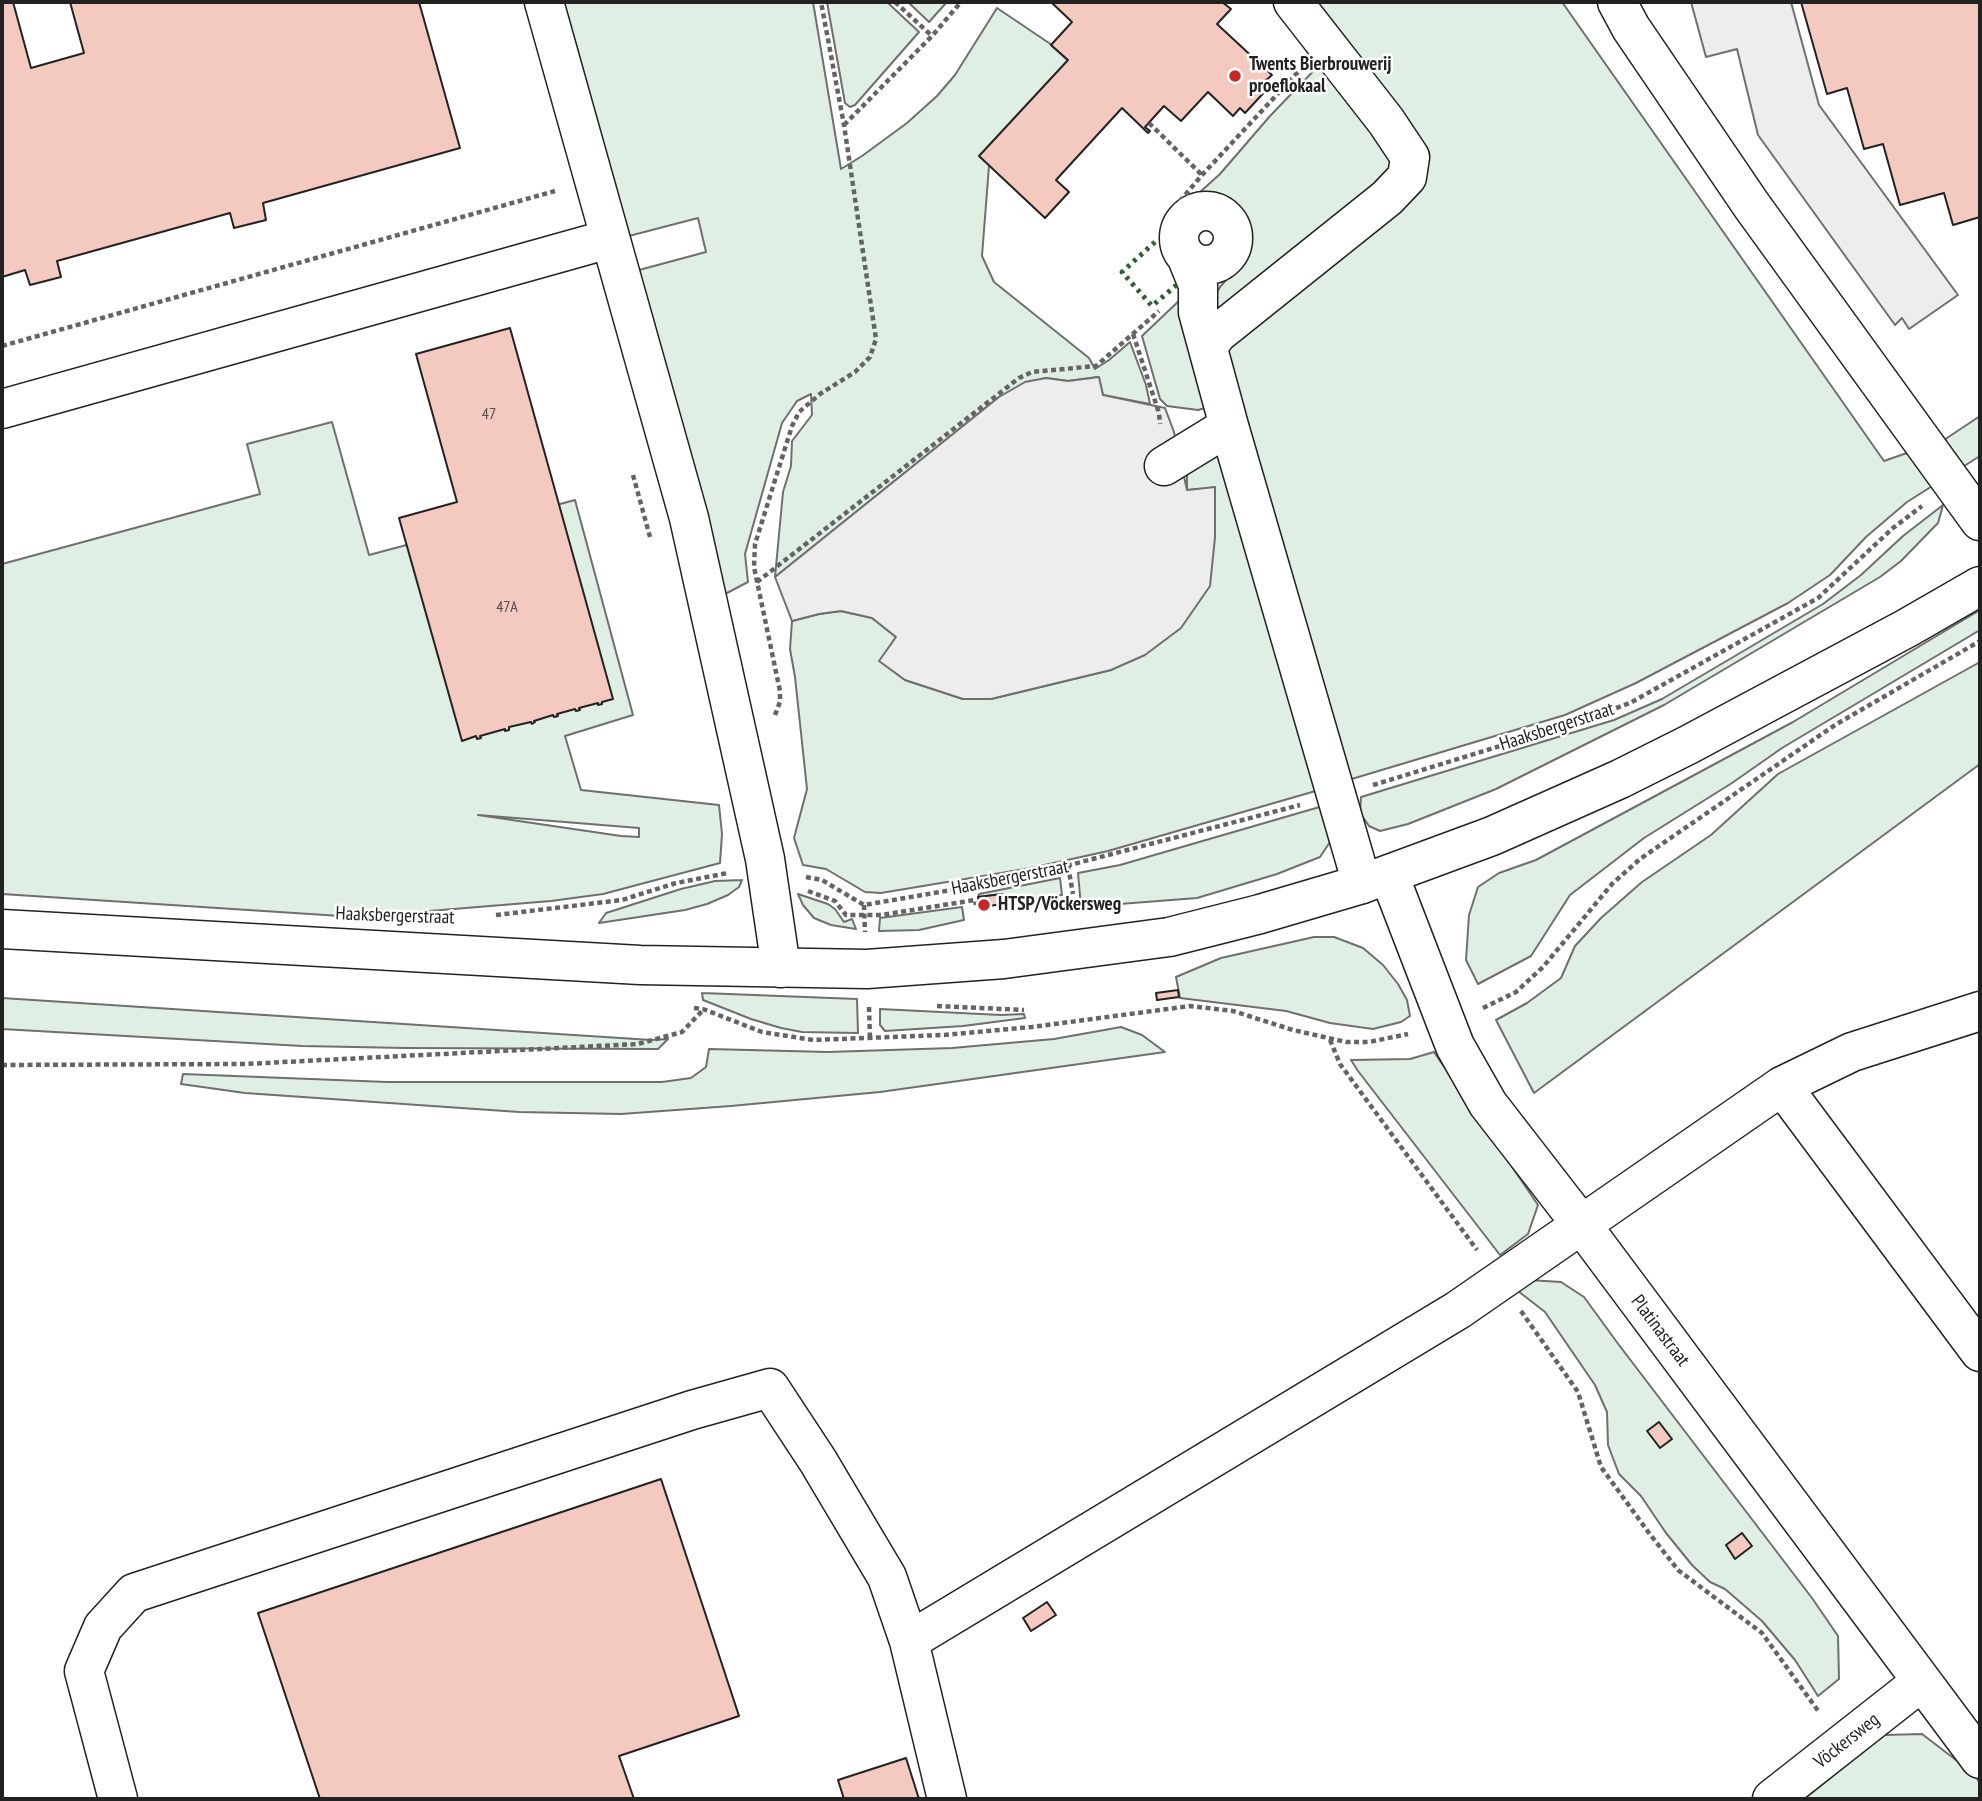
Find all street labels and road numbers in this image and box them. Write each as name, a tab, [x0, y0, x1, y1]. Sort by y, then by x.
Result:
street label: Haaksbergerstraat	[1497, 698, 1617, 756]
street label: Haaksbergerstraat	[949, 855, 1071, 901]
street label: Haaksbergerstraat	[335, 903, 455, 929]
street label: Platinastraat	[1626, 1291, 1694, 1371]
street label: Vöckersweg	[1810, 1708, 1884, 1774]

